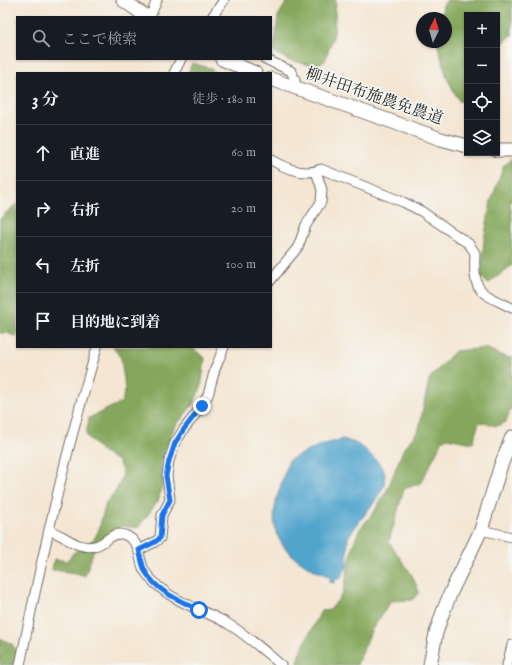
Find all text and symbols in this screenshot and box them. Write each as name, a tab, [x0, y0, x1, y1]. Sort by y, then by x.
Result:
north arrow	[416, 12, 452, 48]
map controls	[464, 12, 500, 156]
button: +	[464, 12, 500, 48]
search box	[16, 16, 272, 60]
icon: search	[30, 27, 52, 49]
text: ここで検索	[62, 30, 137, 49]
button: −	[464, 48, 500, 84]
street label: 柳井田布施農免農道	[303, 64, 445, 130]
button: locate	[464, 84, 500, 120]
text: 3 分	[32, 90, 59, 111]
text: 徒歩 · 180 m	[192, 91, 256, 108]
button: layers	[464, 120, 500, 156]
icon: ahead	[32, 142, 54, 164]
text: 60 m	[231, 144, 256, 161]
text: 直進	[70, 145, 100, 164]
icon: right	[32, 198, 54, 220]
text: 20 m	[231, 200, 256, 217]
text: 右折	[70, 201, 100, 220]
icon: left	[32, 254, 54, 276]
text: 100 m	[226, 256, 256, 273]
text: 左折	[70, 257, 100, 276]
icon: arrive	[32, 310, 54, 332]
text: 目的地に到着	[70, 313, 160, 332]
route end	[193, 397, 211, 415]
route start	[190, 601, 208, 619]

